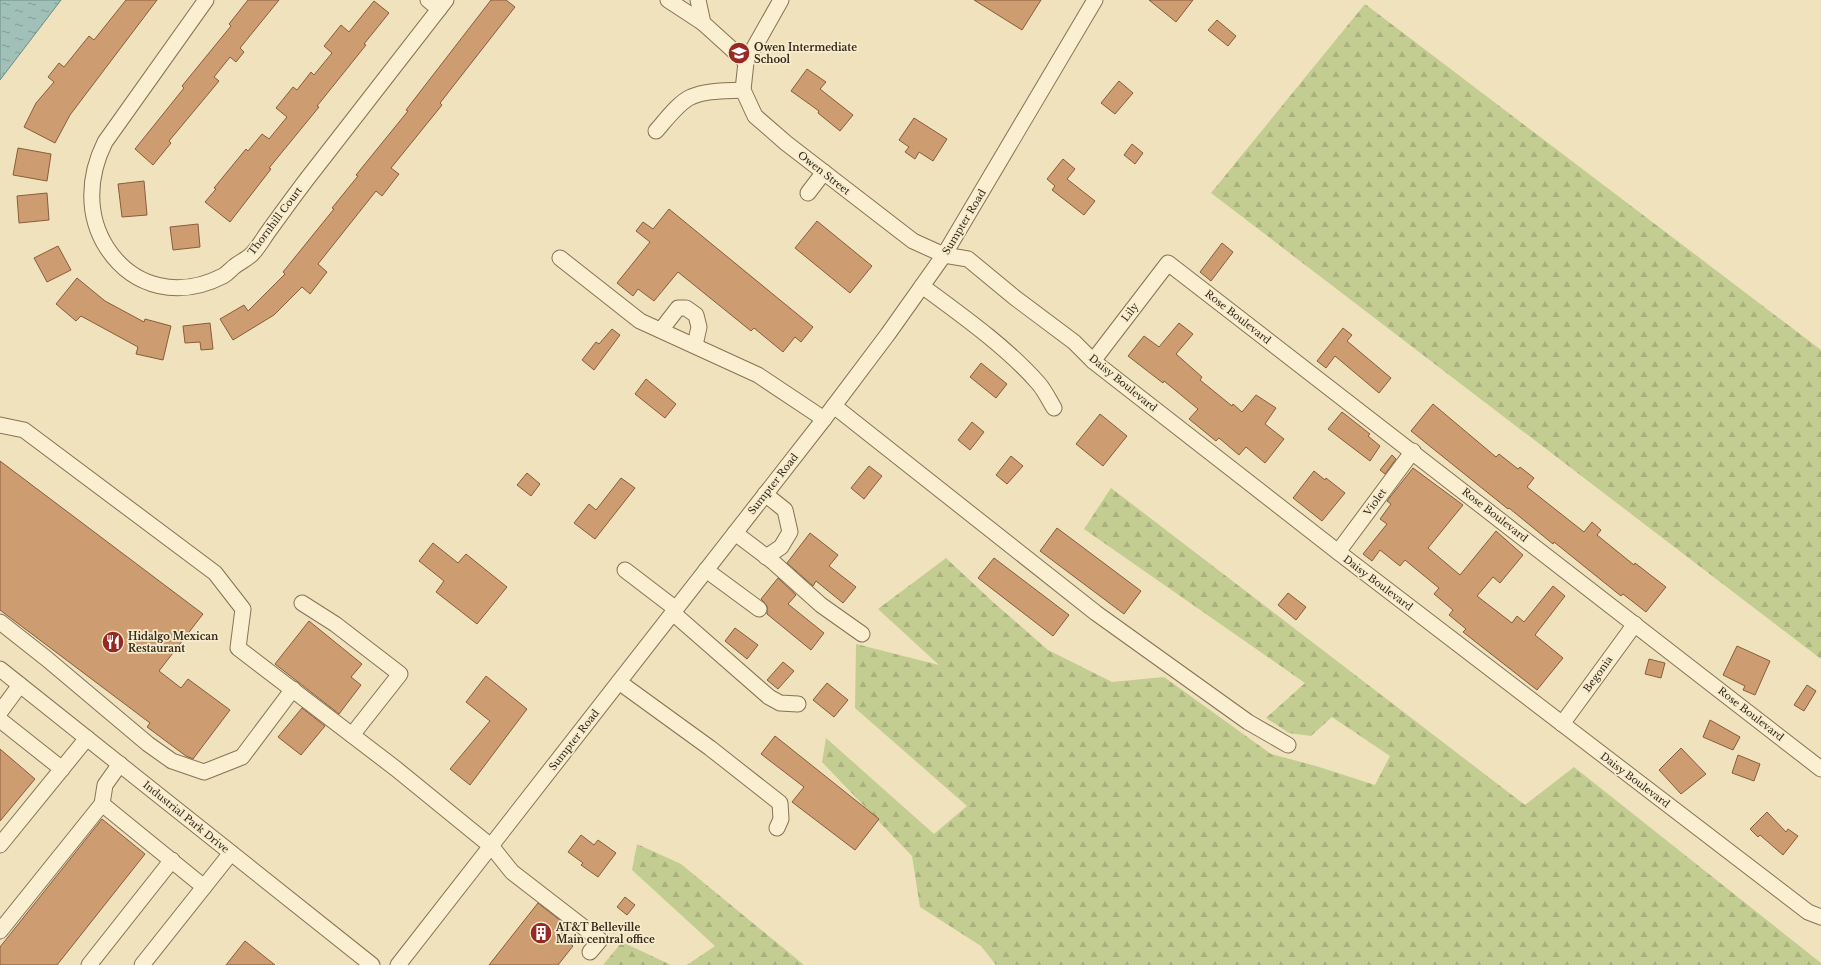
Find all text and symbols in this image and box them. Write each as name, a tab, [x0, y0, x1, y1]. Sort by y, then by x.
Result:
school or university icon: Owen Intermediate School	[726, 40, 752, 66]
place label: Owen Intermediate School	[754, 41, 857, 66]
street label: Owen Street	[795, 148, 853, 198]
street label: Thornhill Court	[245, 184, 305, 258]
street label: Sumpter Road	[939, 187, 989, 257]
street label: Rose Boulevard	[1202, 287, 1274, 347]
street label: Lily	[1119, 300, 1142, 324]
street label: Daisy Boulevard	[1086, 352, 1160, 415]
street label: Sumpter Road	[745, 451, 801, 517]
street label: Rose Boulevard	[1459, 485, 1531, 545]
street label: Violet	[1360, 486, 1389, 519]
street label: Daisy Boulevard	[1341, 553, 1416, 614]
restaurant icon: Hidalgo Mexican Restaurant	[100, 629, 126, 655]
place label: Hidalgo Mexican Restaurant	[128, 630, 219, 655]
street label: Begonia	[1580, 653, 1616, 695]
street label: Rose Boulevard	[1715, 684, 1787, 744]
street label: Sumpter Road	[546, 707, 602, 773]
street label: Daisy Boulevard	[1598, 750, 1673, 811]
street label: Industrial Park Drive	[140, 778, 232, 856]
building icon: AT&T Belleville Main central office	[528, 920, 554, 946]
place label: AT&T Belleville Main central office	[555, 921, 655, 946]

